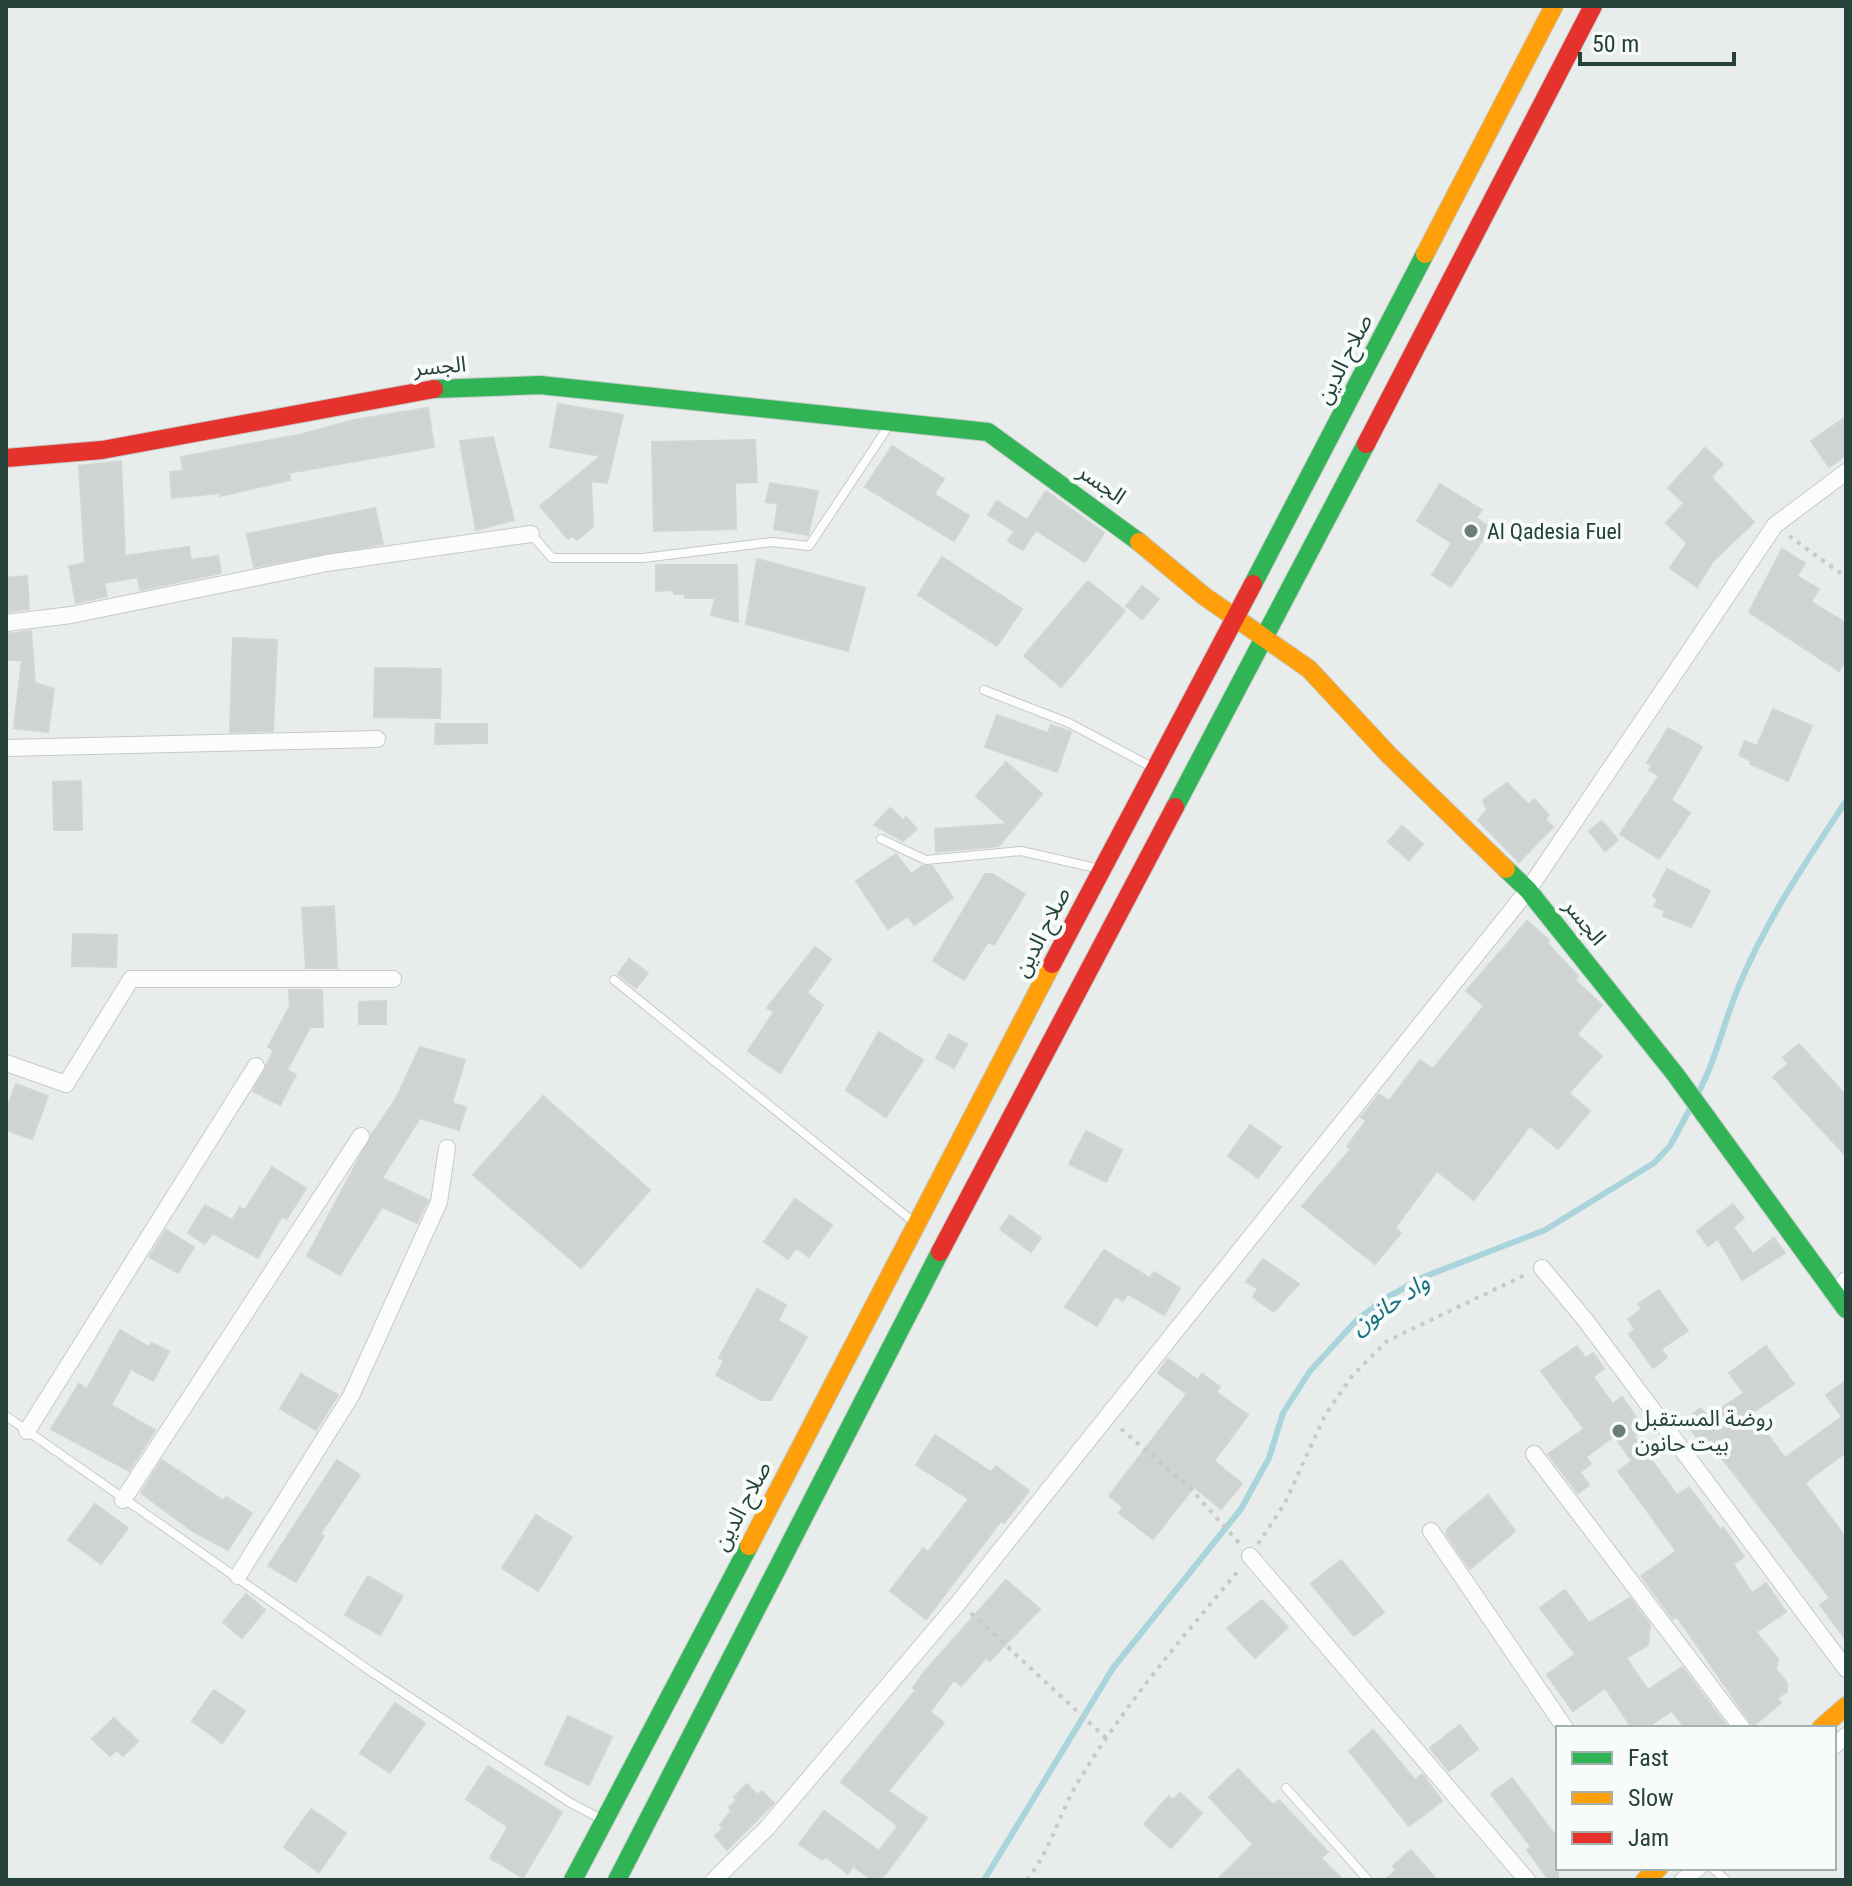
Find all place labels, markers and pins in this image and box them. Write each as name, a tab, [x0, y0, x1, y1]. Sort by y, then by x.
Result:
place label: Al Qadesia Fuel	[1487, 519, 1622, 544]
marker: Al Qadesia Fuel	[1462, 522, 1480, 540]
place label: روضة المستقبل بيت حانون	[1635, 1406, 1774, 1456]
marker: روضة المستقبل بيت حانون	[1610, 1422, 1628, 1440]

